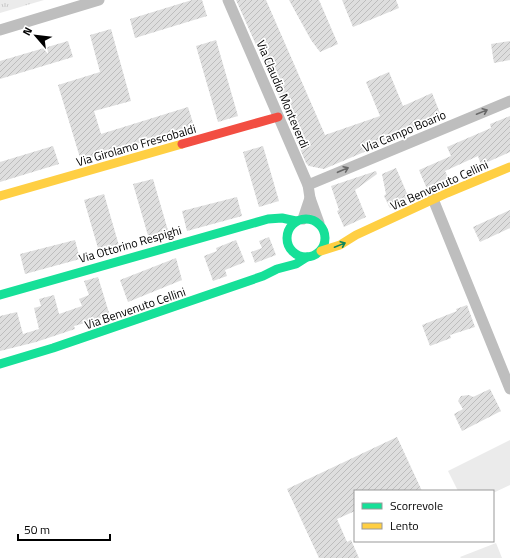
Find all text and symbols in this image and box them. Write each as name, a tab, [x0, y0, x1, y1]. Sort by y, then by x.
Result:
north arrow	[16, 16, 56, 56]
text: N	[18, 24, 36, 38]
street label: Via Claudio Monteverdi	[252, 37, 314, 151]
street label: Via Campo Boario	[359, 105, 449, 157]
one-way arrow	[475, 108, 487, 115]
street label: Via Girolamo Frescobaldi	[74, 119, 198, 171]
street label: Via Benvenuto Cellini	[387, 155, 491, 215]
one-way arrow	[337, 165, 349, 173]
street label: Via Ottorino Respighi	[76, 220, 184, 268]
one-way arrow	[333, 241, 345, 249]
street label: Via Benvenuto Cellini	[82, 282, 188, 334]
legend	[354, 490, 494, 542]
text: Scorrevole	[390, 496, 443, 515]
scale bar	[18, 516, 110, 542]
text: Lento	[390, 516, 419, 535]
text: 50 m	[24, 520, 50, 539]

